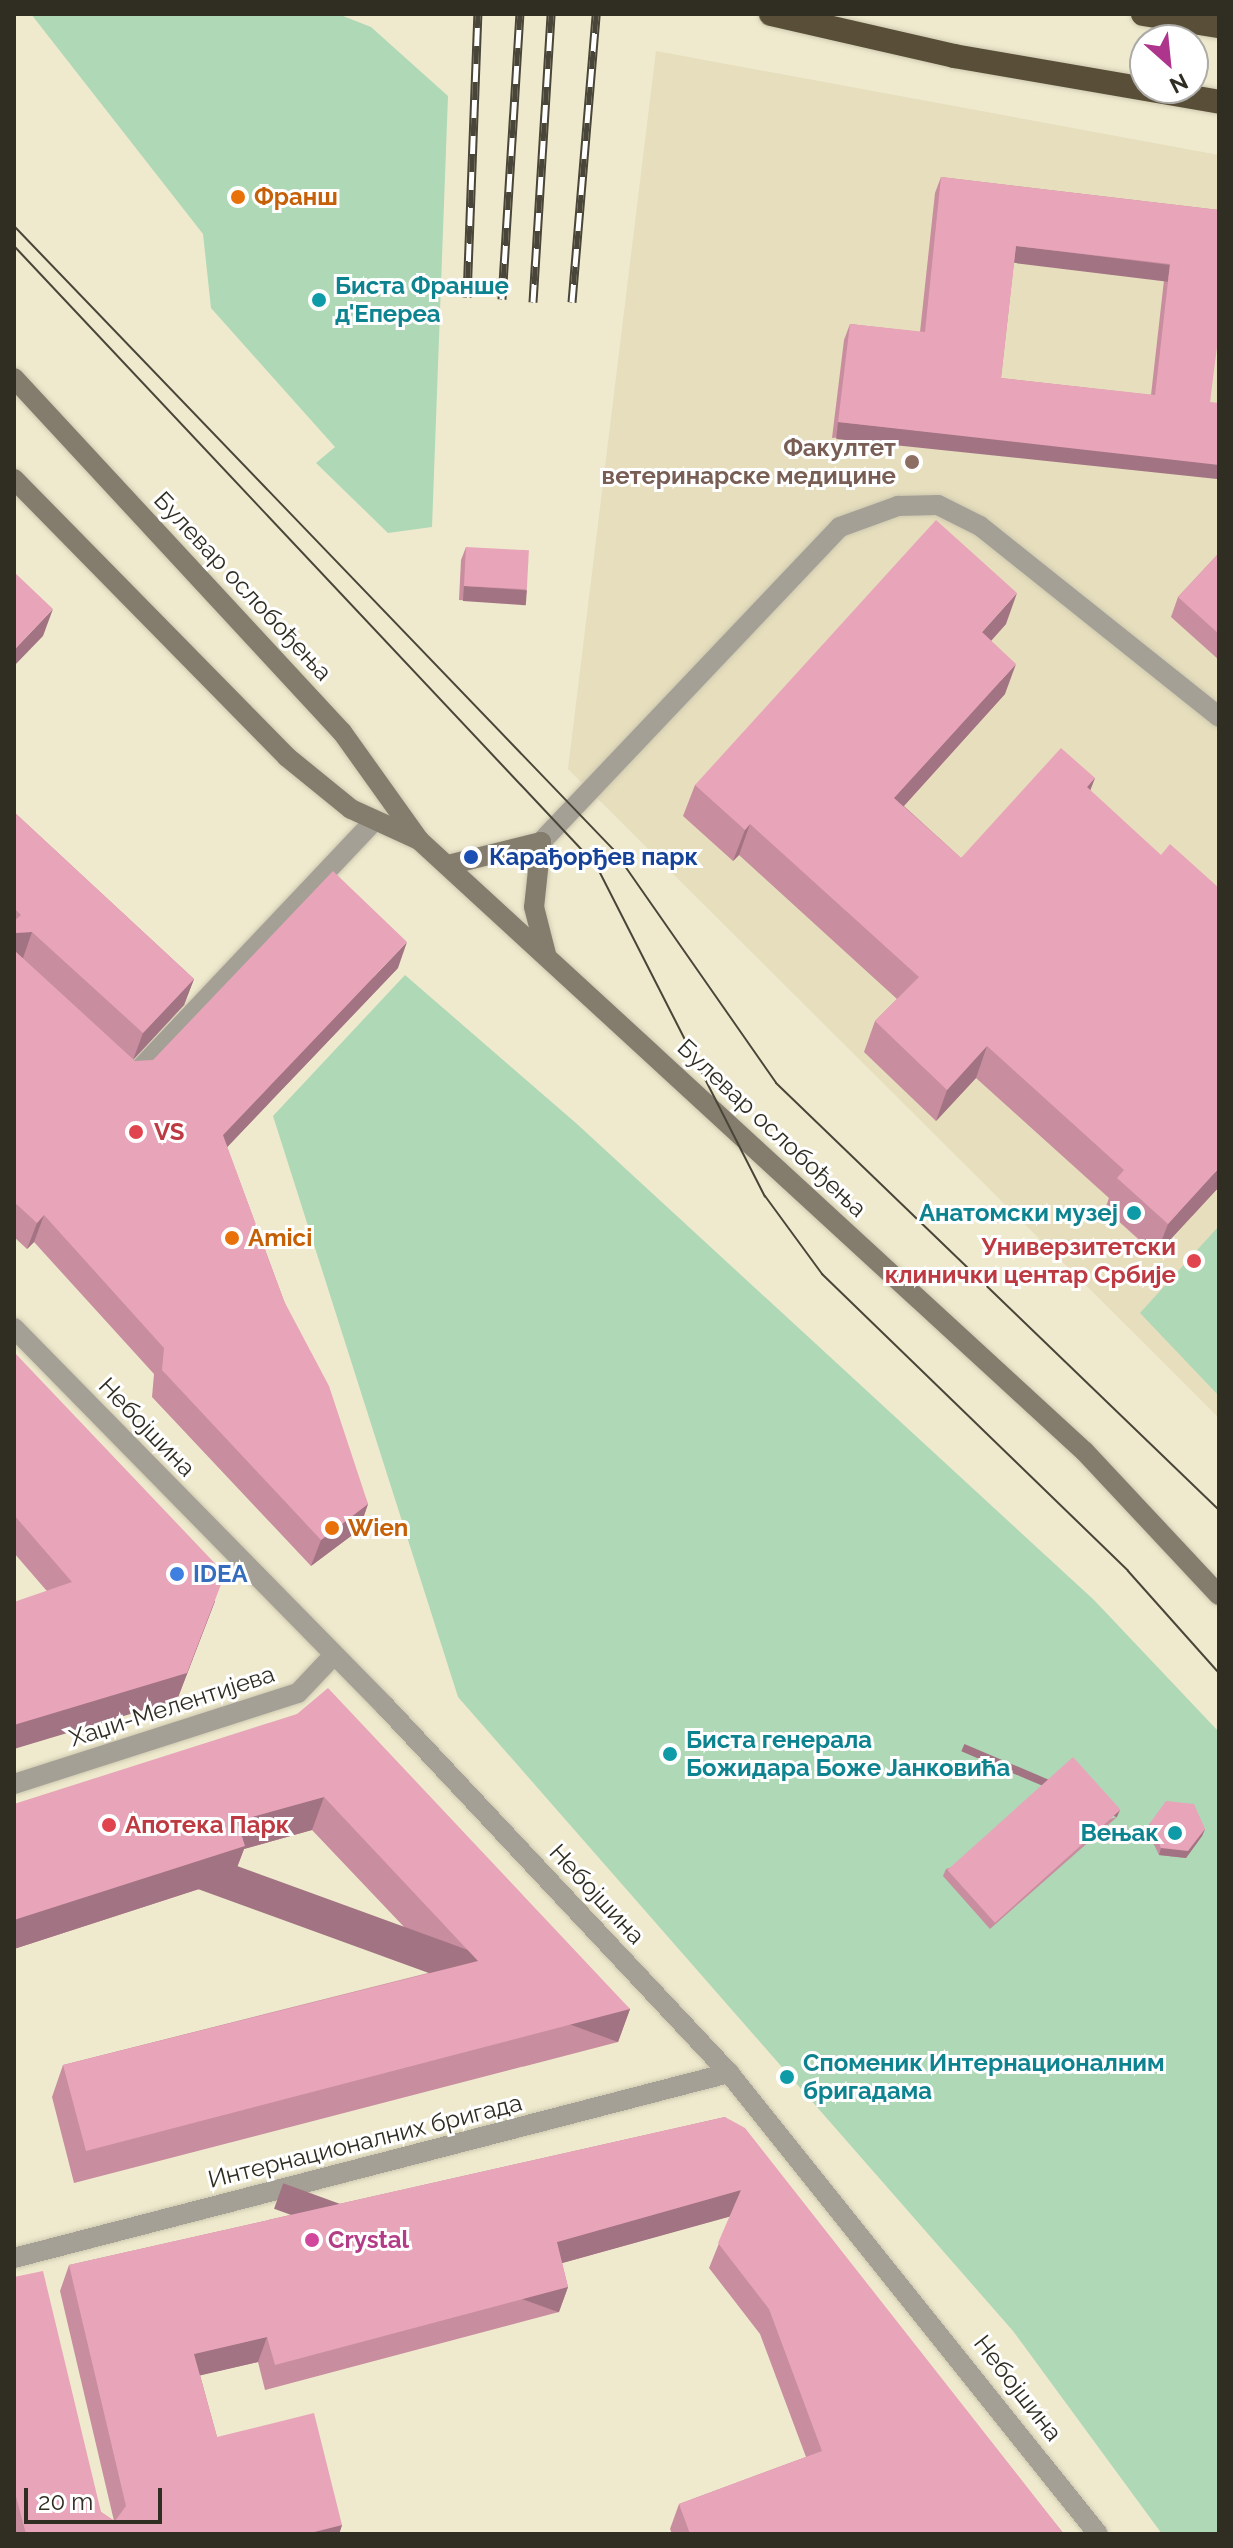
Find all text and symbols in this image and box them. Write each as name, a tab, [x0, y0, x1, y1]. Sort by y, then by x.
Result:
north arrow	[1129, 24, 1209, 104]
text: N	[1166, 68, 1192, 99]
place label: Франш	[254, 183, 338, 211]
marker: Франш	[229, 188, 247, 206]
place label: Биста Франше д'Епереа	[335, 272, 509, 328]
marker: Биста Франше д'Епереа	[310, 291, 328, 309]
place label: Факултет ветеринарске медицине	[602, 434, 896, 490]
marker: Факултет ветеринарске медицине	[903, 453, 921, 471]
street label: Булевар ослобођења	[148, 486, 338, 686]
place label: Карађорђев парк	[489, 843, 698, 871]
marker: Карађорђев парк	[460, 846, 482, 868]
street label: Булевар ослобођења	[672, 1033, 872, 1223]
place label: VS	[154, 1118, 184, 1146]
marker: VS	[125, 1121, 147, 1143]
place label: Анатомски музеј	[919, 1199, 1118, 1227]
marker: Анатомски музеј	[1125, 1204, 1143, 1222]
place label: Amici	[248, 1224, 312, 1252]
marker: Amici	[223, 1229, 241, 1247]
place label: Универзитетски клинички центар Србије	[885, 1233, 1176, 1289]
marker: Универзитетски клинички центар Србије	[1183, 1250, 1205, 1272]
street label: Небојшина	[93, 1372, 201, 1482]
place label: Wien	[348, 1514, 408, 1542]
marker: Wien	[323, 1519, 341, 1537]
place label: IDEA	[193, 1560, 248, 1588]
marker: IDEA	[168, 1565, 186, 1583]
street label: Хаџи-Мелентијева	[66, 1659, 278, 1753]
place label: Биста генерала Божидара Боже Јанковића	[686, 1726, 1011, 1782]
marker: Биста генерала Божидара Боже Јанковића	[661, 1745, 679, 1763]
place label: Апотека Парк	[125, 1811, 289, 1839]
marker: Апотека Парк	[100, 1816, 118, 1834]
place label: Вењак	[1080, 1819, 1159, 1847]
marker: Вењак	[1166, 1824, 1184, 1842]
street label: Небојшина	[543, 1838, 651, 1950]
place label: Споменик Интернационалним бригадама	[803, 2049, 1165, 2105]
marker: Споменик Интернационалним бригадама	[778, 2068, 796, 2086]
street label: Интернационалних бригада	[205, 2088, 525, 2194]
place label: Crystal	[328, 2226, 409, 2254]
marker: Crystal	[303, 2231, 321, 2249]
street label: Небојшина	[968, 2329, 1068, 2447]
scale bar	[28, 2472, 166, 2522]
text: 20 m	[38, 2487, 93, 2516]

